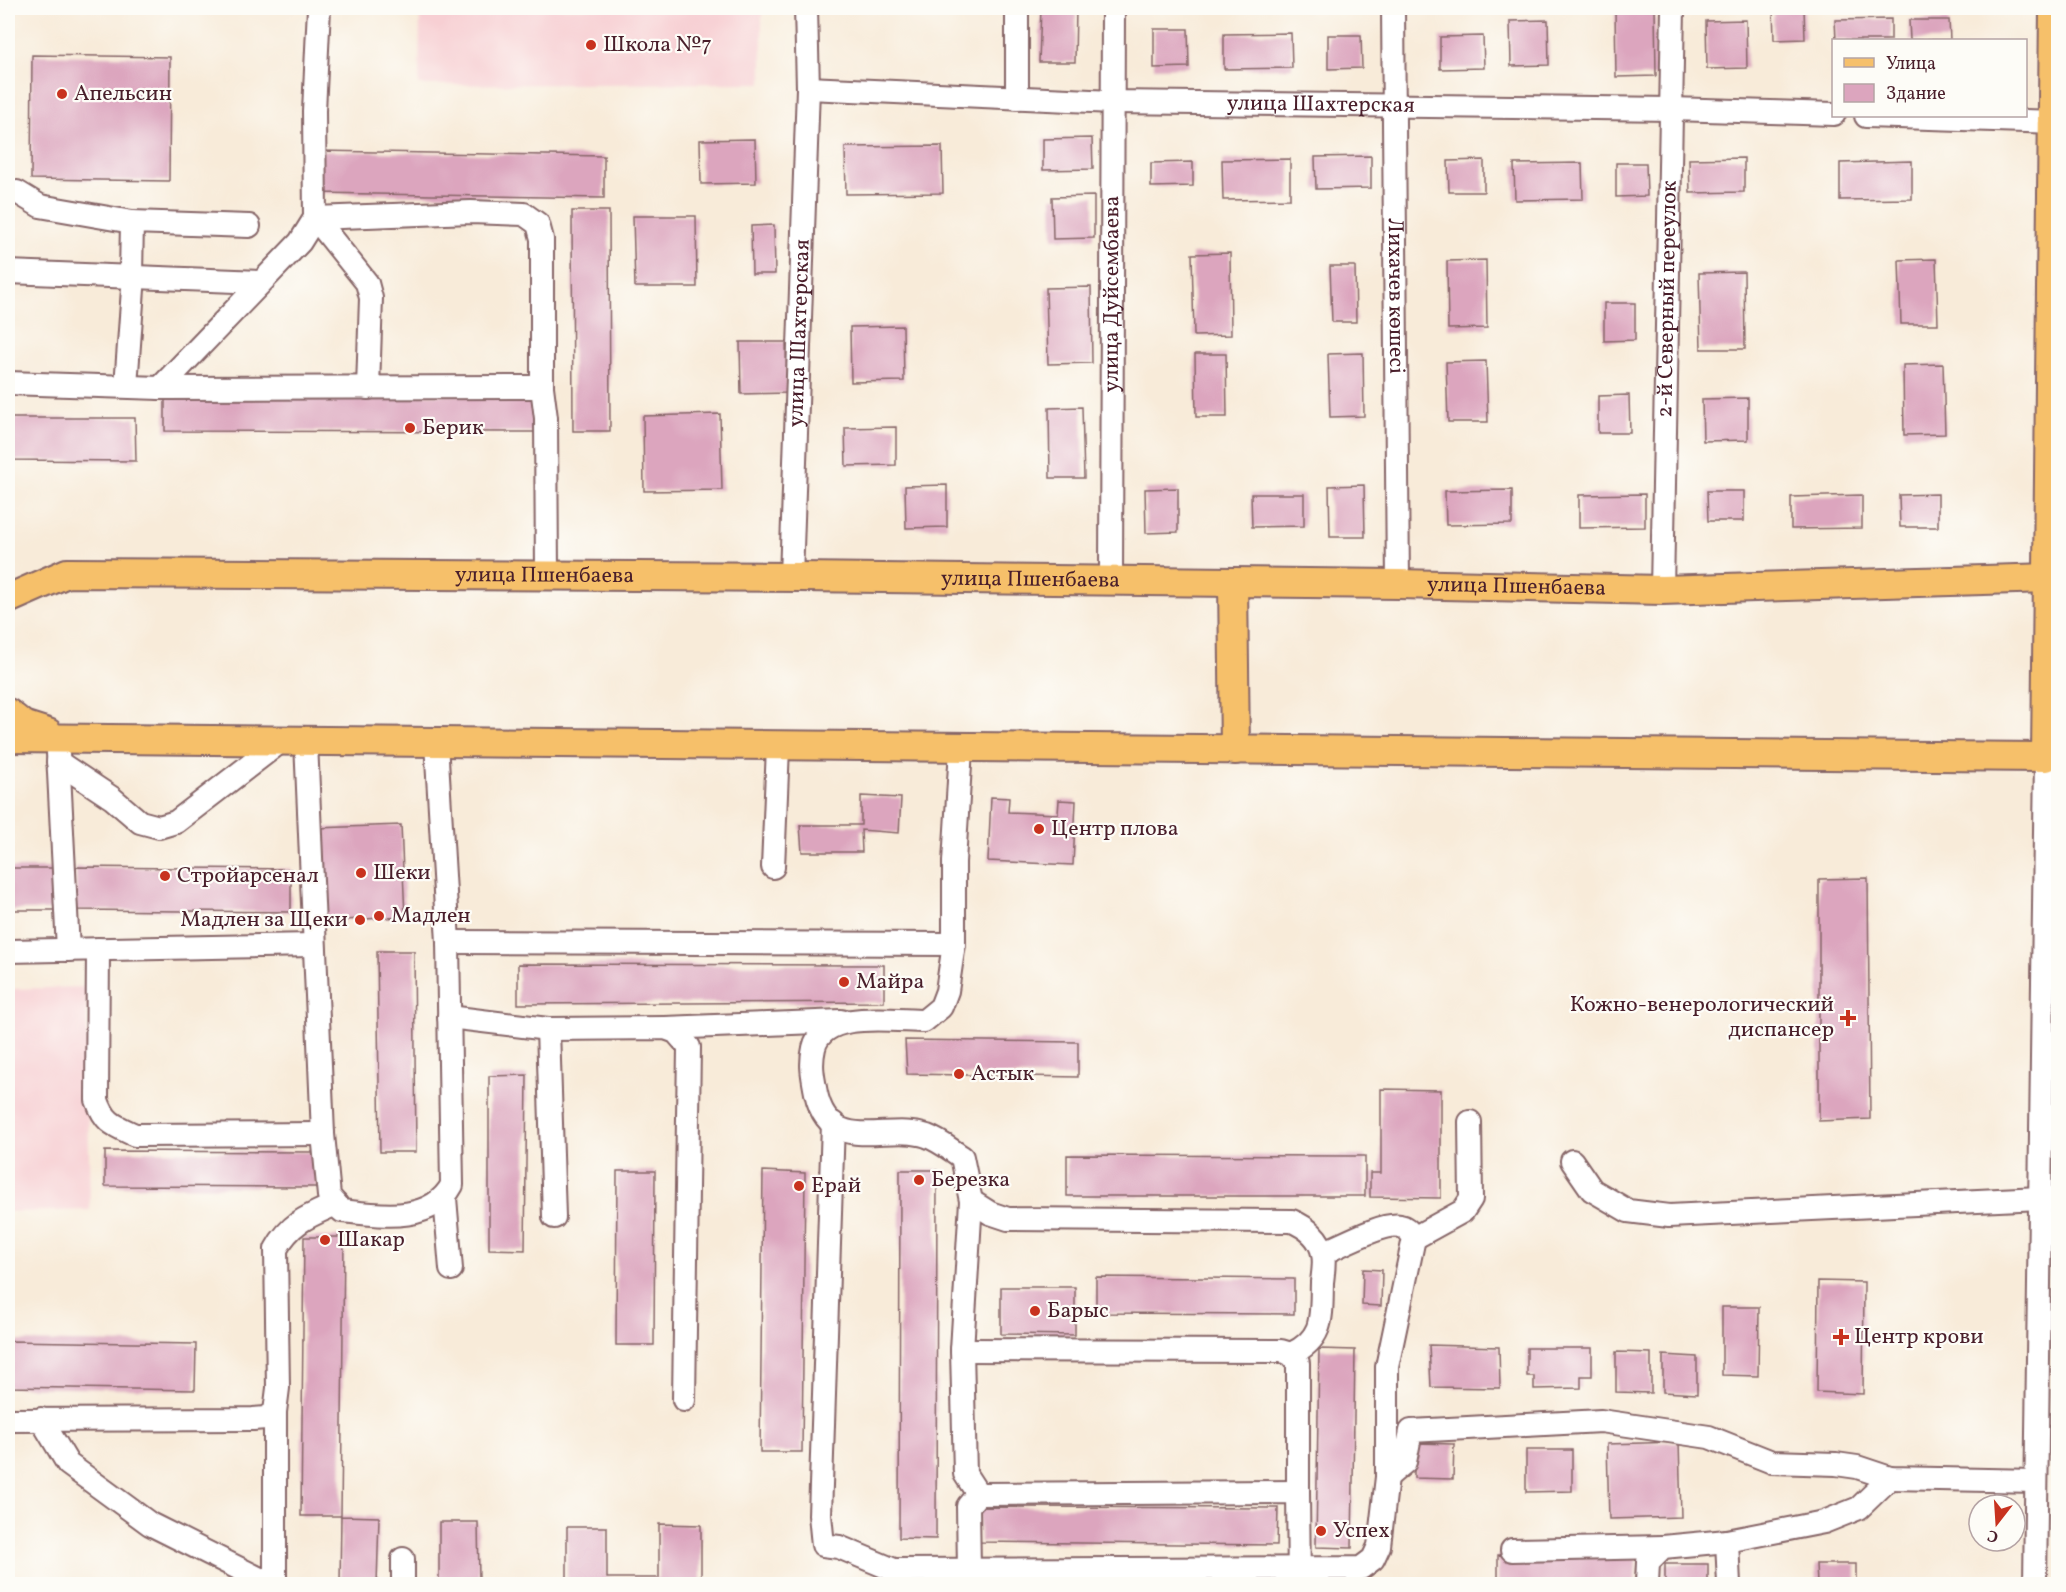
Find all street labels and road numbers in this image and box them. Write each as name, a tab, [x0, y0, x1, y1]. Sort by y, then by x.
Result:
street label: улица Шахтерская	[1226, 88, 1415, 121]
street label: 2-й Северный переулок	[1650, 180, 1685, 418]
street label: улица Дуйсембаева	[1096, 196, 1128, 392]
street label: Лихачев көшесі	[1379, 218, 1412, 374]
street label: улица Шахтерская	[781, 238, 818, 428]
street label: улица Пшенбаева	[455, 560, 634, 592]
street label: улица Пшенбаева	[941, 563, 1120, 596]
street label: улица Пшенбаева	[1426, 569, 1606, 604]

